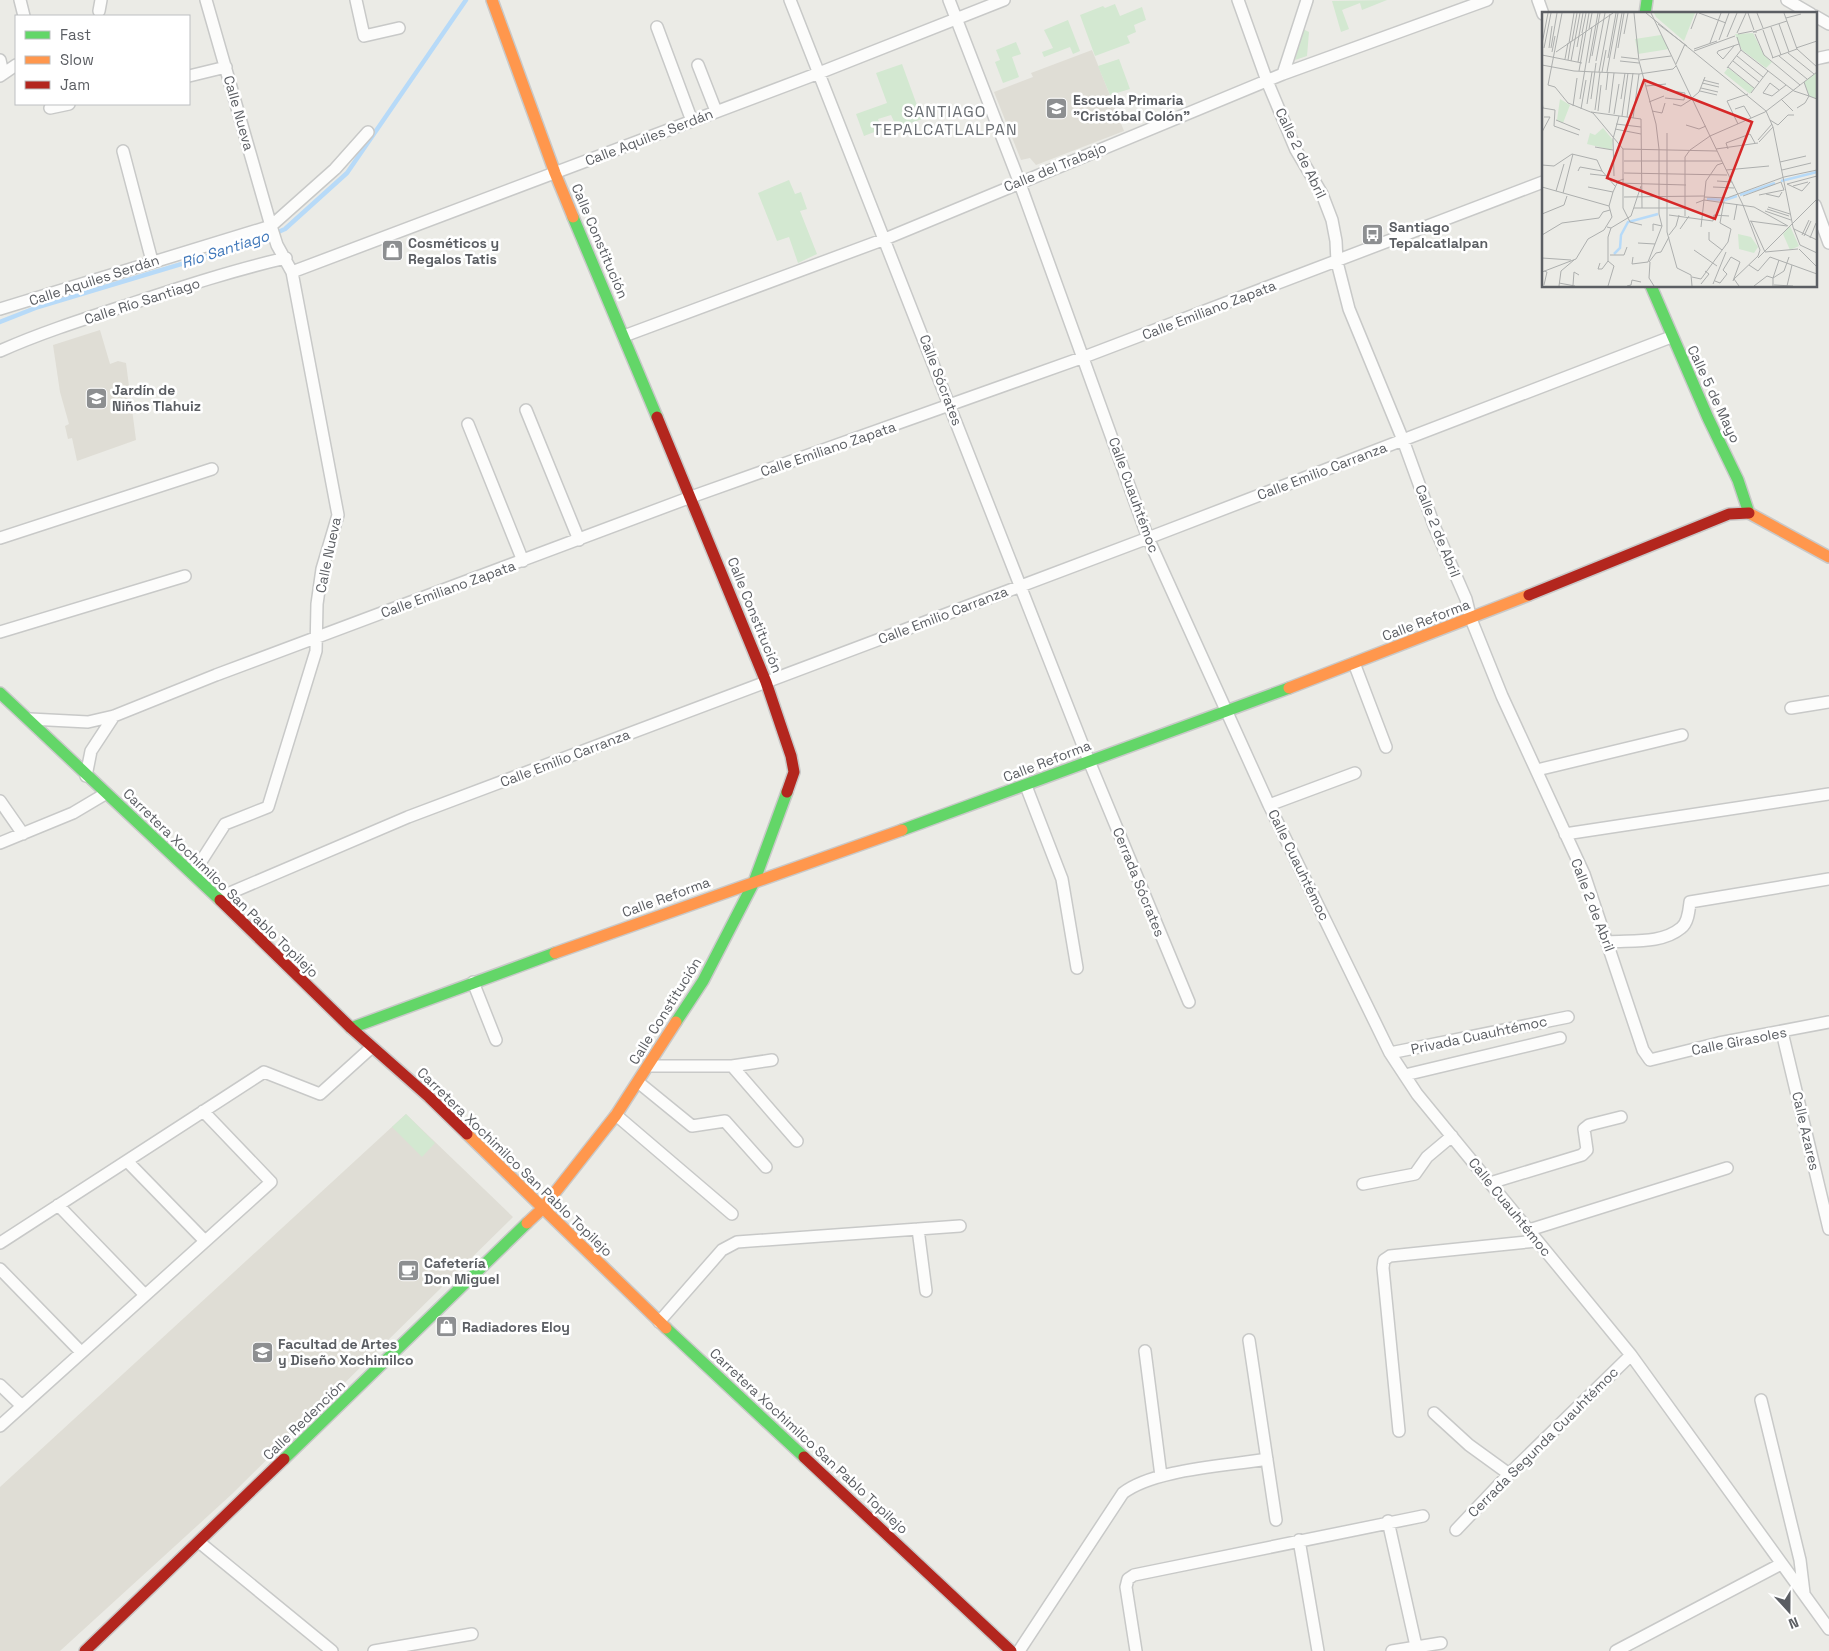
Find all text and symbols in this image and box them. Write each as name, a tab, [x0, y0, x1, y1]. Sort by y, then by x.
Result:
inset map	[1542, 12, 1816, 288]
legend	[15, 15, 190, 105]
text: Fast	[60, 25, 91, 44]
text: Slow	[60, 50, 94, 69]
street label: Calle Nueva	[220, 73, 258, 153]
text: Jam	[60, 75, 90, 94]
place label: Escuela Primaria "Cristóbal Colón"	[1073, 91, 1190, 125]
school or university icon: Escuela Primaria "Cristóbal Colón"	[1045, 96, 1069, 120]
district label: SANTIAGO TEPALCATLALPAN	[872, 101, 1018, 140]
street label: Calle Aquiles Serdán	[582, 104, 716, 170]
street label: Calle 2 de Abril	[1271, 105, 1331, 201]
street label: Calle del Trabajo	[1001, 138, 1109, 196]
street label: Calle Constitución	[568, 181, 632, 301]
place label: Santiago Tepalcatlalpan	[1389, 218, 1488, 252]
bus stop icon: Santiago Tepalcatlalpan	[1361, 223, 1385, 247]
water label: Río Santiago	[179, 226, 272, 272]
place label: Cosméticos y Regalos Tatis	[408, 234, 499, 268]
shop icon: Cosméticos y Regalos Tatis	[380, 239, 404, 263]
street label: Calle Aquiles Serdán	[27, 250, 161, 310]
street label: Calle Río Santiago	[82, 274, 202, 328]
street label: Calle Emiliano Zapata	[1139, 276, 1279, 344]
street label: Calle Sócrates	[915, 332, 967, 428]
street label: Calle 5 de Mayo	[1683, 342, 1745, 446]
place label: Jardín de Niños Tlahuiz	[112, 381, 201, 415]
school or university icon: Jardín de Niños Tlahuiz	[84, 386, 108, 410]
street label: Calle Emiliano Zapata	[758, 417, 898, 481]
street label: Calle Cuauhtémoc	[1105, 435, 1163, 555]
street label: Calle Emilio Carranza	[1255, 438, 1389, 504]
street label: Calle 2 de Abril	[1411, 482, 1465, 580]
street label: Calle Nueva	[311, 515, 345, 595]
street label: Calle Constitución	[724, 555, 786, 675]
street label: Calle Emiliano Zapata	[378, 556, 518, 622]
street label: Calle Emilio Carranza	[876, 582, 1010, 648]
street label: Calle Reforma	[1380, 595, 1472, 645]
street label: Calle Emilio Carranza	[498, 725, 632, 791]
street label: Calle Reforma	[1001, 736, 1093, 786]
street label: Carretera Xochimilco San Pablo Topilejo	[119, 784, 323, 982]
street label: Calle Cuauhtémoc	[1264, 806, 1334, 924]
street label: Cerrada Sócrates	[1109, 825, 1169, 939]
street label: Calle 2 de Abril	[1567, 856, 1619, 954]
street label: Calle Reforma	[619, 873, 713, 921]
street label: Calle Constitución	[625, 954, 705, 1068]
street label: Privada Cuauhtémoc	[1409, 1012, 1549, 1058]
street label: Calle Girasoles	[1690, 1023, 1788, 1059]
street label: Carretera Xochimilco San Pablo Topilejo	[413, 1063, 617, 1261]
street label: Calle Azares	[1788, 1090, 1824, 1172]
street label: Calle Cuauhtémoc	[1465, 1154, 1555, 1260]
place label: Cafetería Don Miguel	[424, 1254, 500, 1288]
cafe icon: Cafetería Don Miguel	[396, 1259, 420, 1283]
shop icon: Radiadores Eloy	[434, 1315, 458, 1339]
place label: Radiadores Eloy	[462, 1318, 570, 1336]
place label: Facultad de Artes y Diseño Xochimilco	[278, 1335, 413, 1369]
school or university icon: Facultad de Artes y Diseño Xochimilco	[250, 1340, 274, 1364]
street label: Carretera Xochimilco San Pablo Topilejo	[706, 1344, 912, 1538]
street label: Cerrada Segunda Cuauhtémoc	[1464, 1363, 1622, 1521]
street label: Calle Redención	[259, 1376, 349, 1464]
north arrow	[1764, 1586, 1814, 1636]
text: N	[1786, 1613, 1801, 1633]

